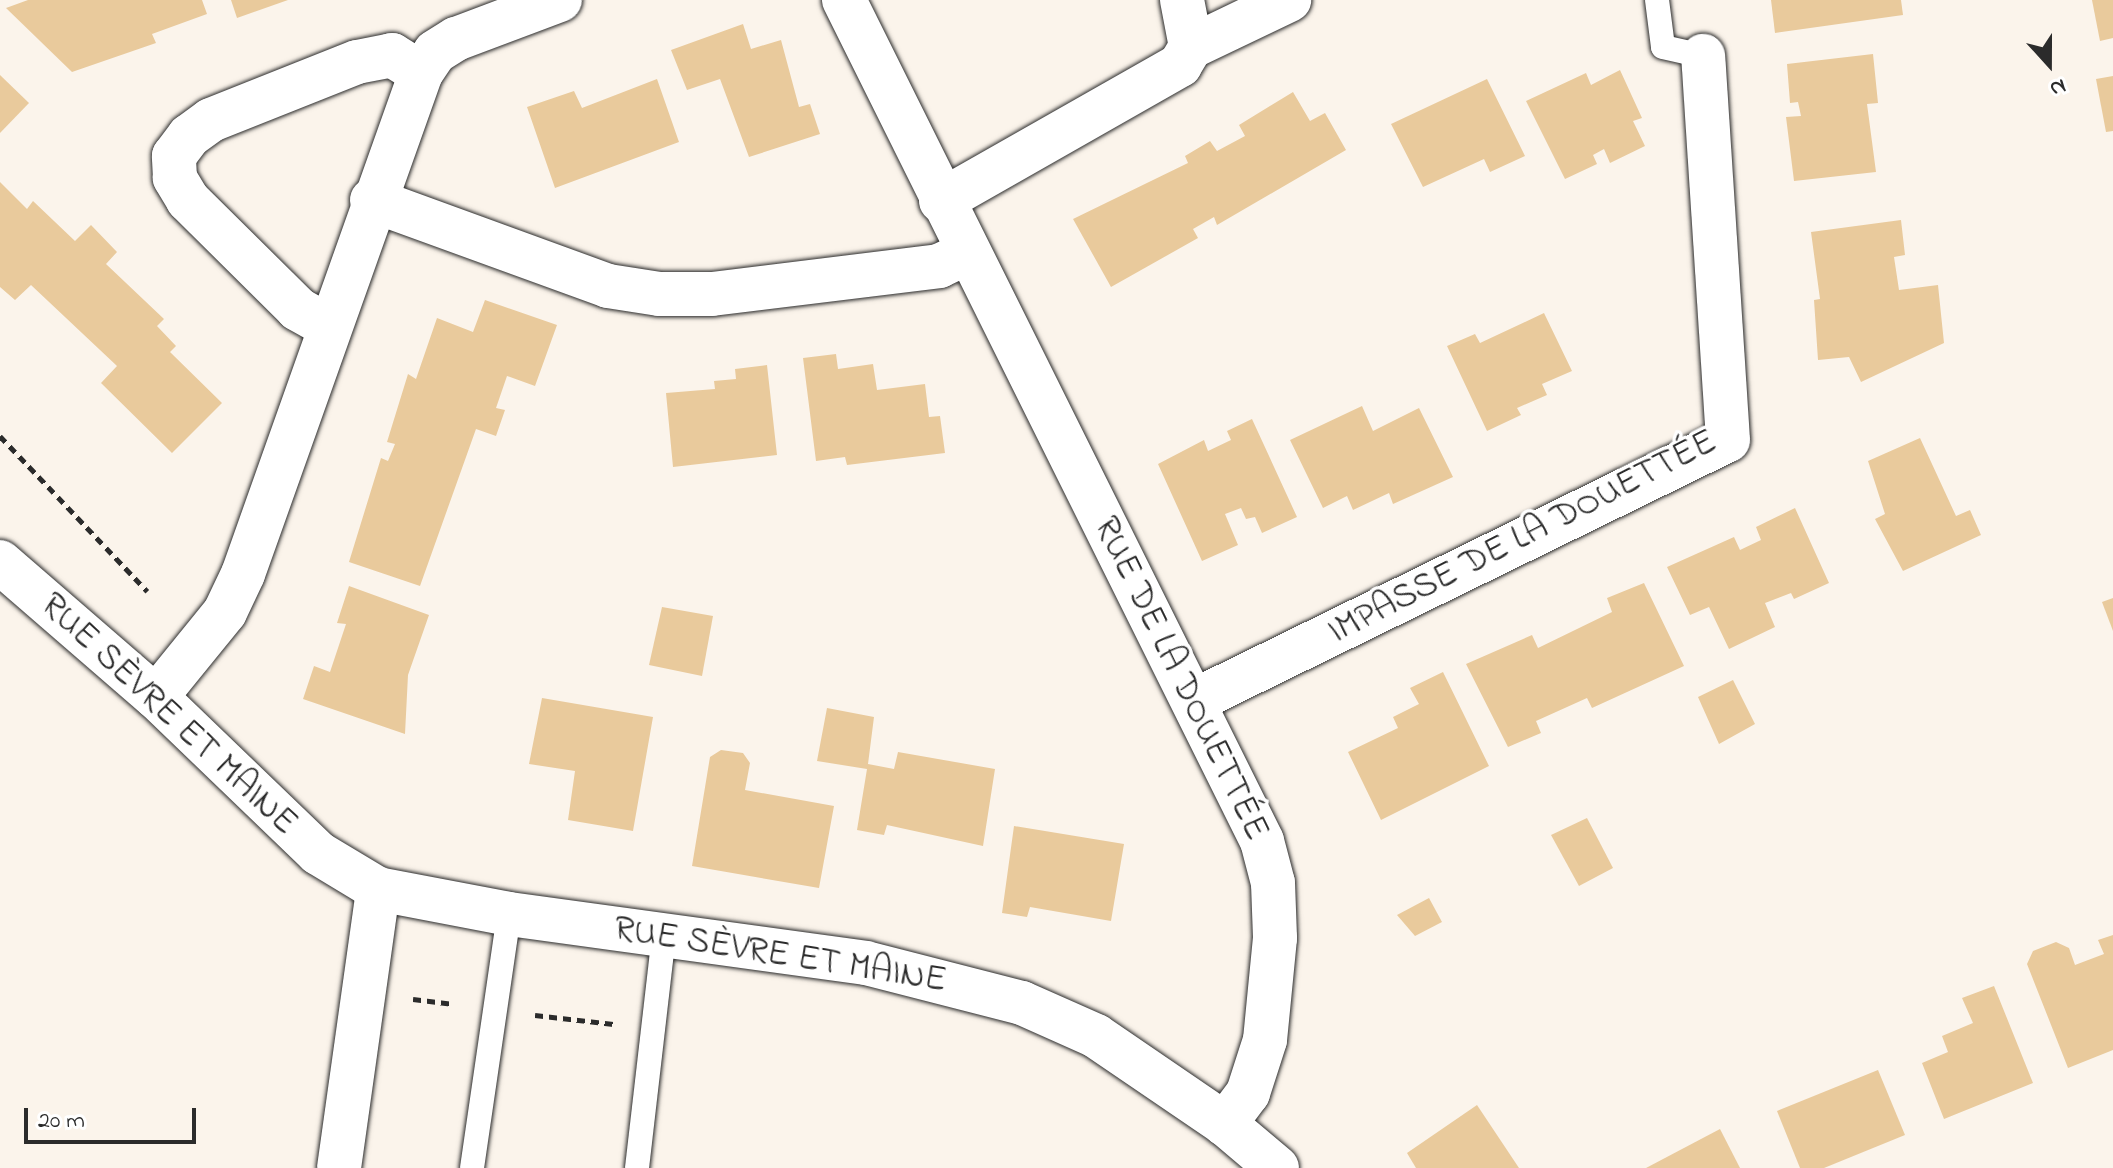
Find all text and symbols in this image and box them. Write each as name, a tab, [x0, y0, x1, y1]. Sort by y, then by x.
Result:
north arrow	[2009, 24, 2089, 104]
text: N	[2045, 69, 2070, 104]
street label: IMPASSE DE LA DOUETTÉE	[1322, 421, 1724, 655]
street label: RUE DE LA DOUETTÉE	[1083, 510, 1277, 848]
street label: RUE SÈVRE ET MAINE	[30, 585, 306, 845]
street label: RUE SÈVRE ET MAINE	[611, 908, 949, 1004]
scale bar	[28, 1092, 200, 1142]
text: 20 m	[38, 1104, 85, 1139]

